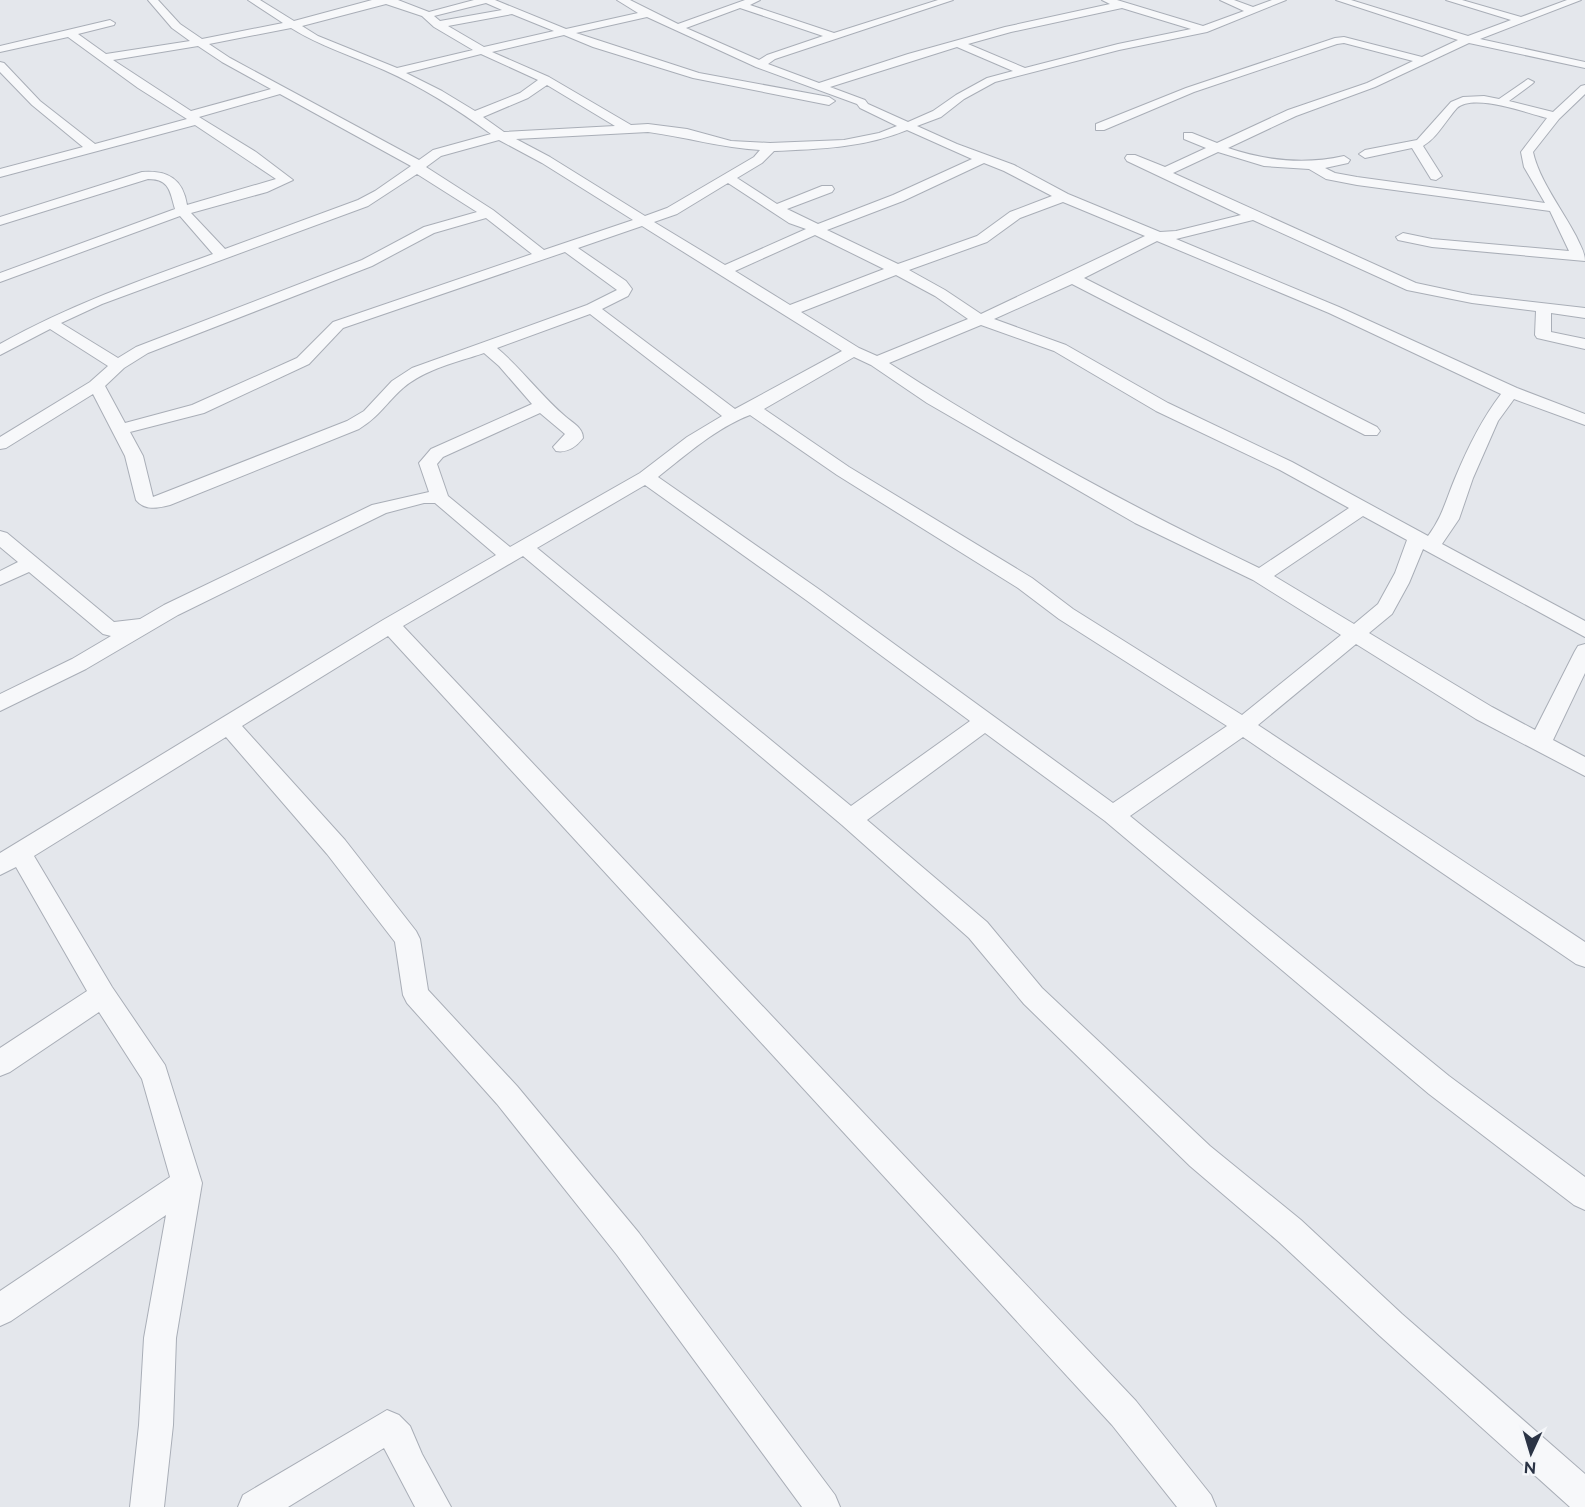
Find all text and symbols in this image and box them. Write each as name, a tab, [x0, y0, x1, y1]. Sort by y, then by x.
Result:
north arrow	[1501, 1423, 1561, 1483]
text: N	[1523, 1458, 1537, 1477]

